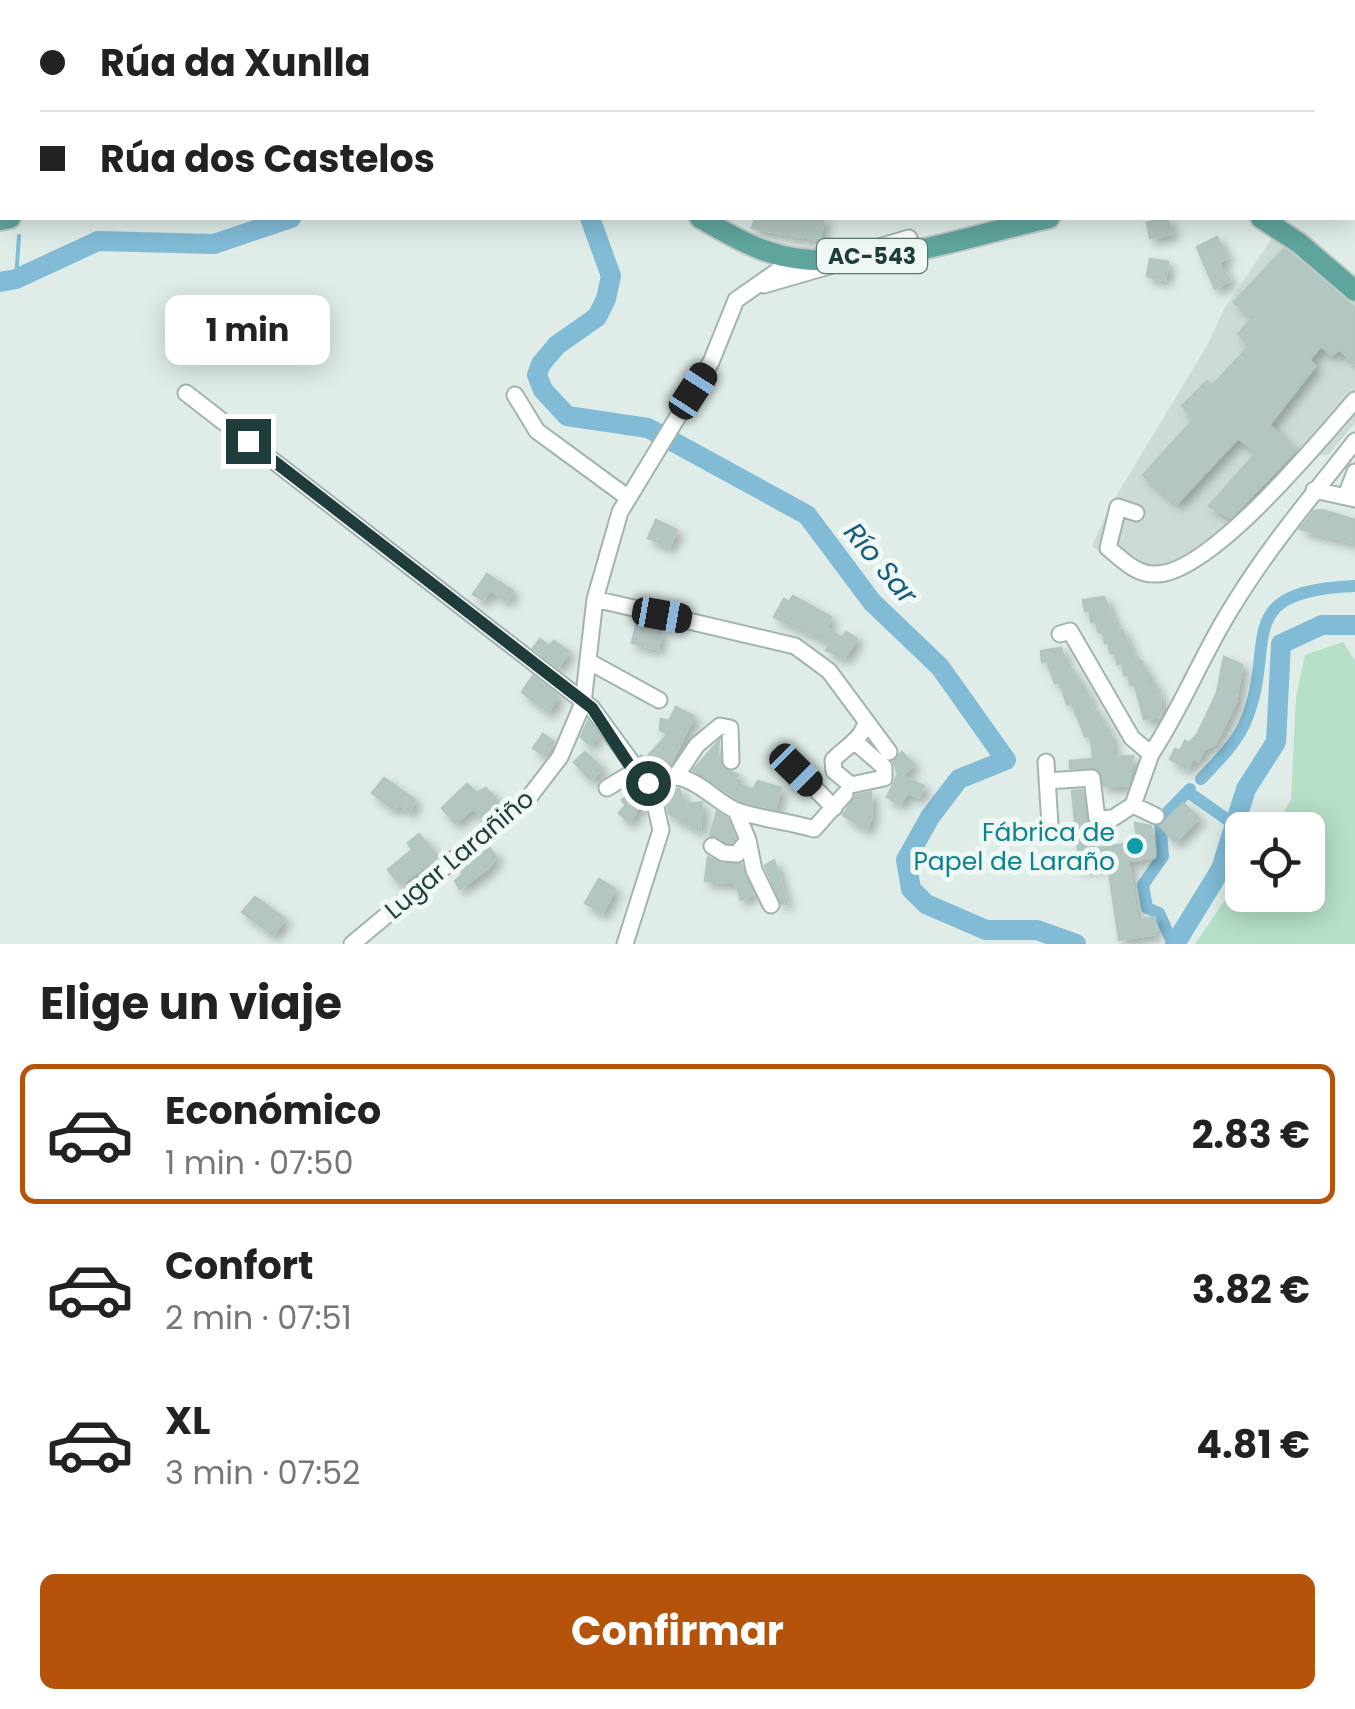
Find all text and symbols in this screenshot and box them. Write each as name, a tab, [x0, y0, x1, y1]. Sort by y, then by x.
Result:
text: Rúa da Xunlla	[100, 36, 371, 89]
text: Rúa dos Castelos	[100, 132, 435, 185]
road number: AC-543	[817, 239, 927, 273]
callout: 1 min	[166, 296, 330, 366]
text: 1 min	[206, 307, 289, 352]
car	[664, 358, 722, 424]
route end	[226, 419, 271, 464]
water label: Río Sar	[835, 514, 927, 613]
car	[630, 595, 694, 635]
car	[764, 738, 828, 802]
route start	[626, 761, 671, 806]
street label: Lugar Larañiño	[377, 782, 541, 927]
map controls	[1225, 812, 1325, 912]
button: locate	[1225, 812, 1325, 912]
place label: Fábrica de Papel de Laraño	[913, 815, 1115, 879]
marker: Fábrica de Papel de Laraño	[1124, 835, 1146, 857]
text: Elige un viaje	[40, 972, 342, 1035]
text: Económico	[165, 1084, 381, 1137]
icon: car	[45, 1089, 135, 1179]
text: 2.83 €	[1192, 1108, 1310, 1161]
text: 1 min · 07:50	[165, 1140, 354, 1185]
text: Confort	[165, 1239, 313, 1292]
icon: car	[45, 1244, 135, 1334]
text: 3.82 €	[1192, 1263, 1310, 1316]
text: 2 min · 07:51	[165, 1295, 352, 1340]
text: XL	[165, 1394, 210, 1447]
icon: car	[45, 1399, 135, 1489]
text: 4.81 €	[1196, 1418, 1310, 1471]
text: 3 min · 07:52	[165, 1450, 360, 1495]
button: Confirmar	[40, 1574, 1315, 1689]

